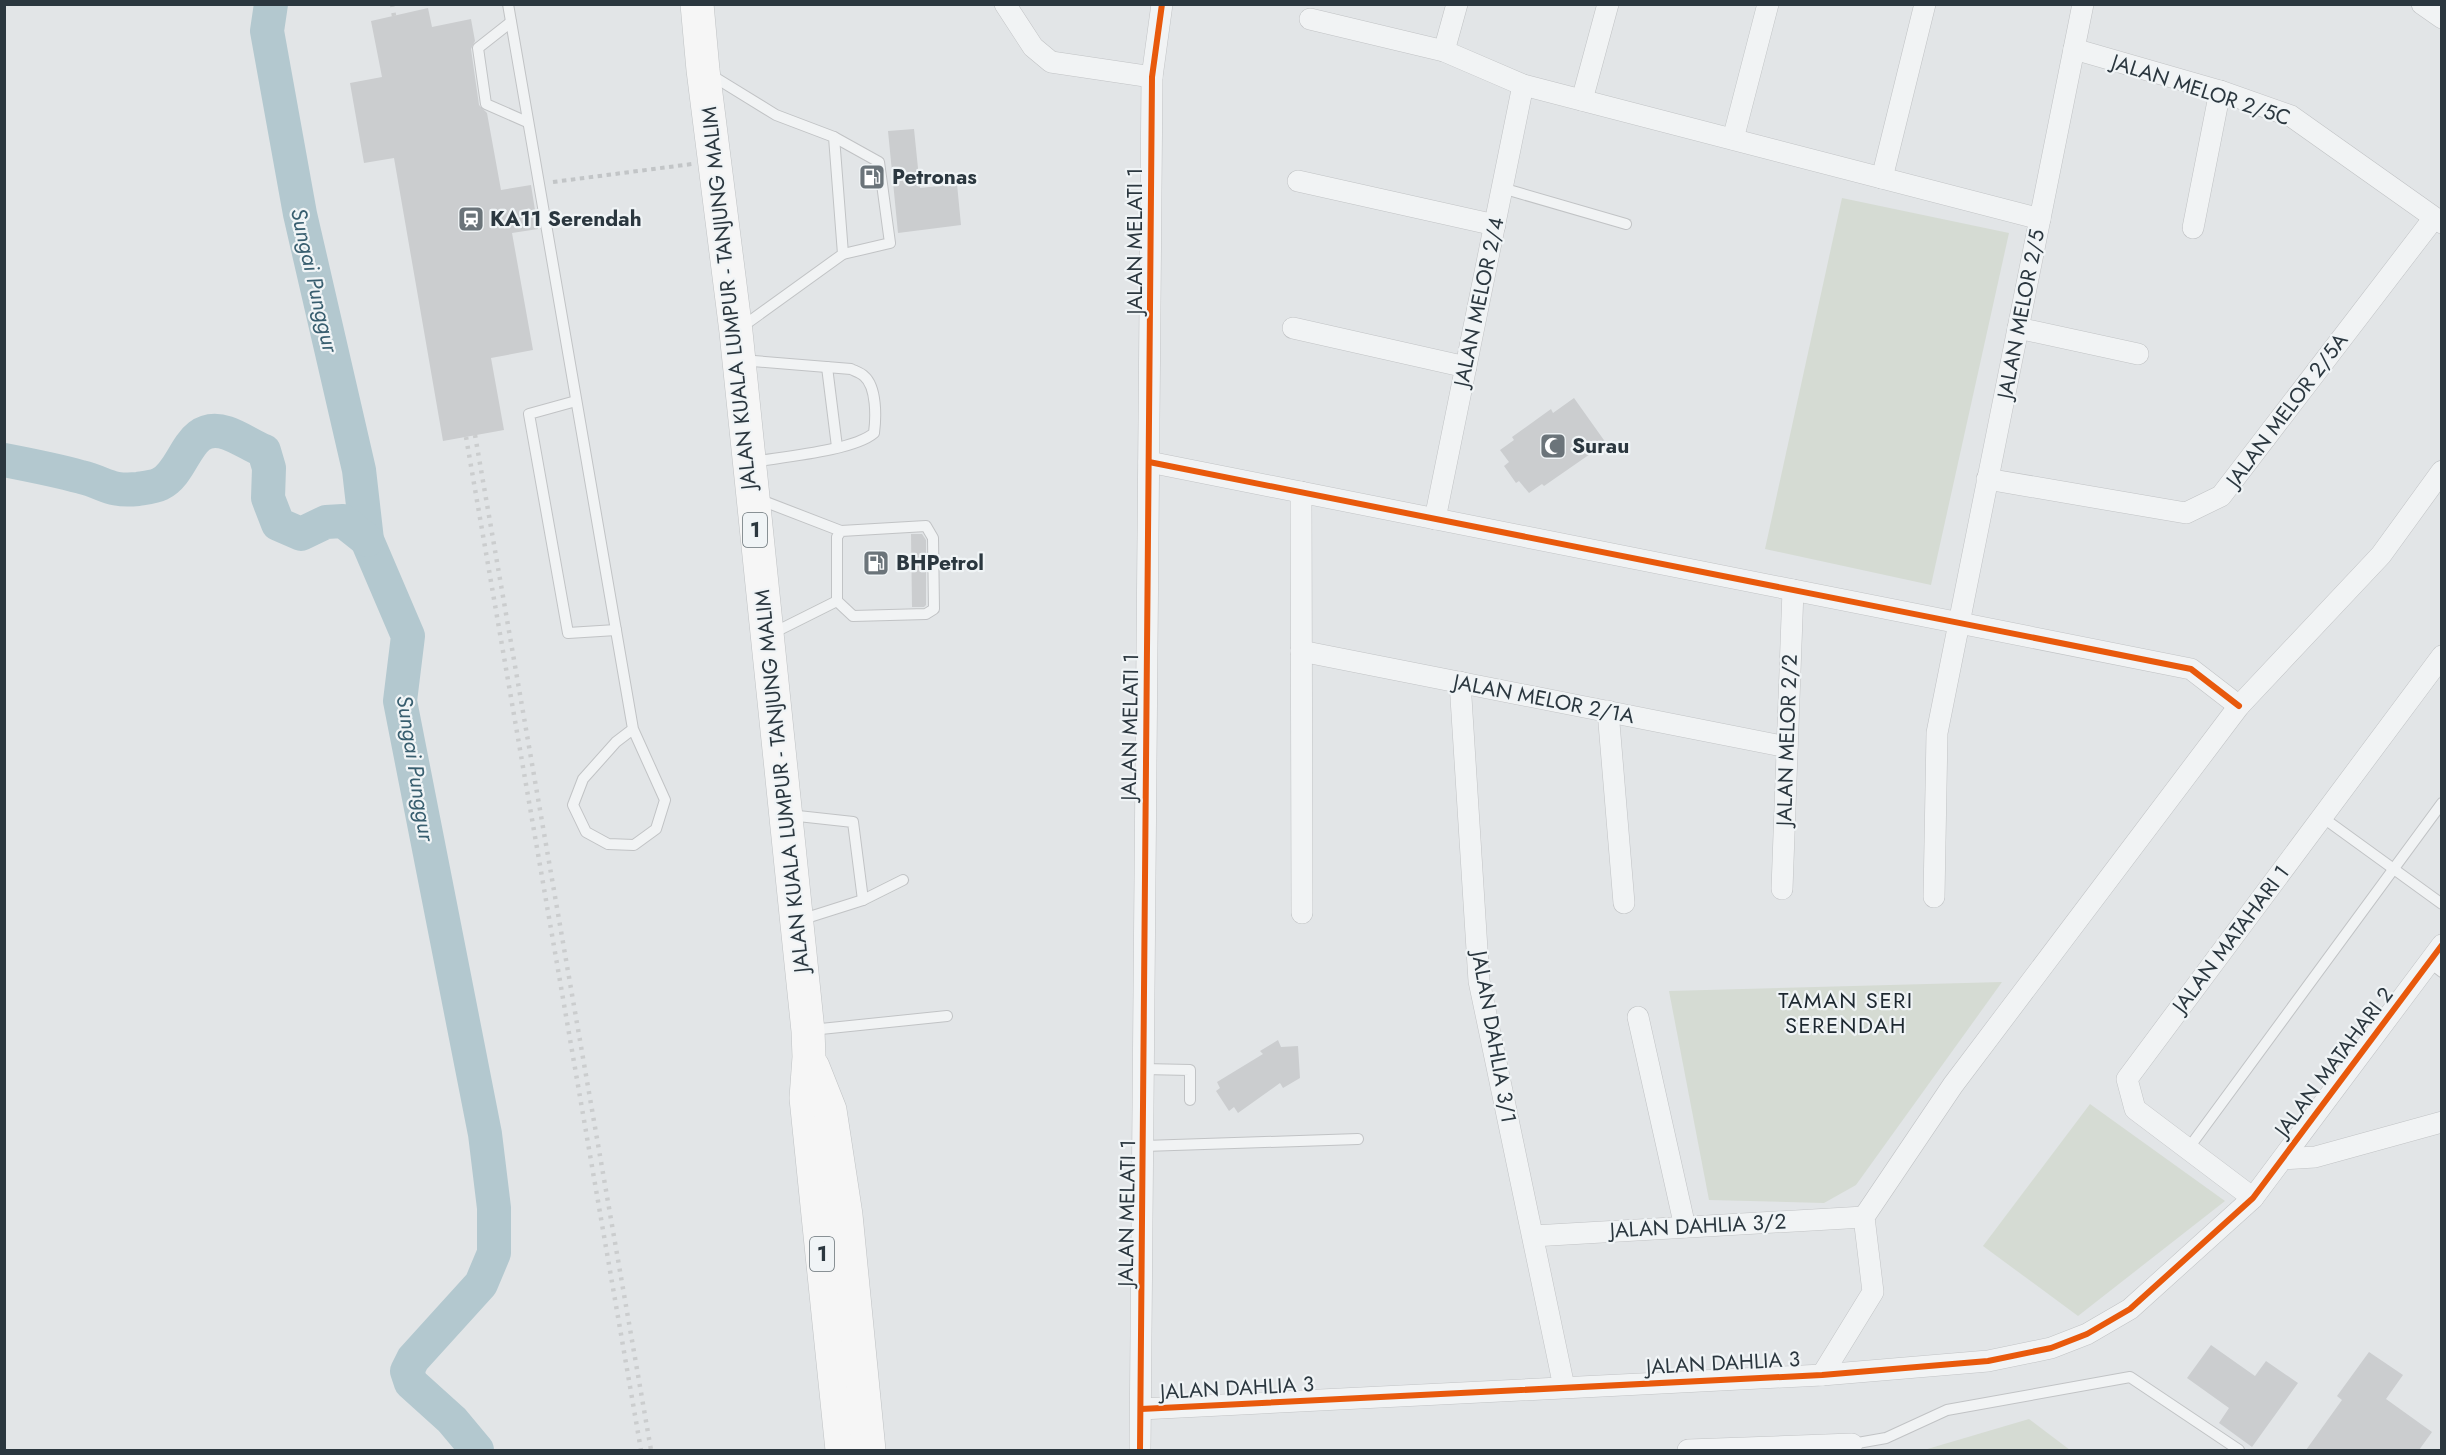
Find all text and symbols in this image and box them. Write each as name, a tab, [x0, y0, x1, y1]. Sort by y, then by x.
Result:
street label: JALAN MELOR 2/5C	[2105, 46, 2294, 133]
street label: JALAN KUALA LUMPUR - TANJUNG MALIM	[694, 105, 764, 494]
fuel station icon: Petronas	[857, 162, 887, 192]
place label: Petronas	[892, 162, 977, 192]
street label: JALAN MELATI 1	[1120, 167, 1150, 318]
station icon: KA11 Serendah	[456, 204, 486, 234]
place label: KA11 Serendah	[490, 204, 642, 234]
water label: Sungai Punggur	[283, 205, 348, 357]
street label: JALAN MELOR 2/4	[1446, 215, 1512, 392]
street label: JALAN MELOR 2/5	[1989, 227, 2052, 404]
street label: JALAN MELOR 2/5A	[2217, 327, 2355, 496]
mosque icon: Surau	[1538, 431, 1568, 461]
place label: Surau	[1572, 431, 1629, 461]
road number: 1	[743, 513, 767, 547]
fuel station icon: BHPetrol	[861, 548, 891, 578]
place label: BHPetrol	[896, 548, 984, 578]
street label: JALAN KUALA LUMPUR - TANJUNG MALIM	[747, 588, 817, 977]
street label: JALAN MELATI 1	[1114, 653, 1146, 804]
street label: JALAN MELOR 2/2	[1769, 653, 1805, 830]
street label: JALAN MELOR 2/1A	[1448, 666, 1637, 731]
water label: Sungai Punggur	[389, 693, 444, 845]
street label: JALAN MATAHARI 1	[2164, 859, 2297, 1021]
street label: JALAN DAHLIA 3/1	[1464, 946, 1524, 1125]
street label: JALAN MATAHARI 2	[2266, 981, 2400, 1145]
district label: TAMAN SERI SERENDAH	[1778, 984, 1914, 1041]
street label: JALAN MELATI 1	[1111, 1139, 1143, 1290]
street label: JALAN DAHLIA 3/2	[1606, 1206, 1787, 1246]
road number: 1	[810, 1237, 834, 1271]
street label: JALAN DAHLIA 3	[1642, 1344, 1801, 1382]
street label: JALAN DAHLIA 3	[1156, 1369, 1315, 1407]

